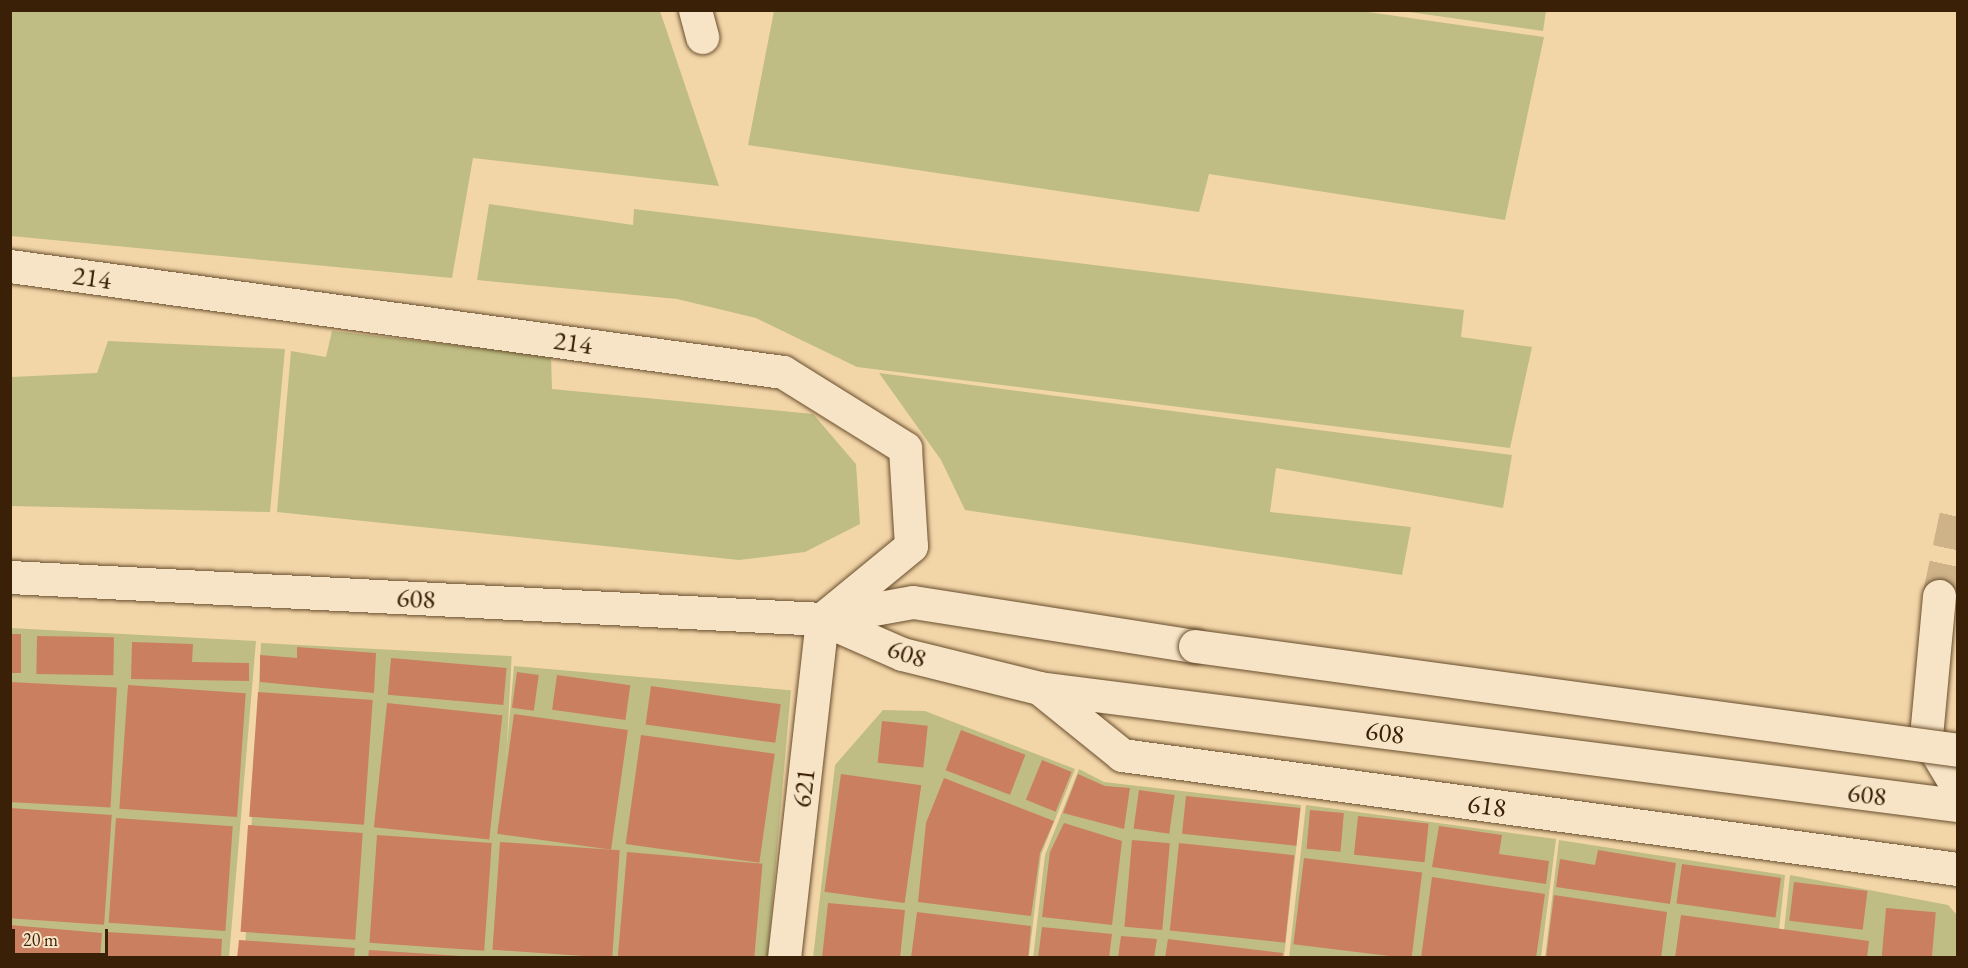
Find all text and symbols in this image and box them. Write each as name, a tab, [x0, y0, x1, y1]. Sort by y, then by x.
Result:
street label: 214	[70, 258, 114, 296]
street label: 214	[551, 323, 595, 361]
street label: 608	[396, 581, 436, 615]
street label: 608	[884, 632, 930, 674]
street label: 608	[1364, 714, 1406, 750]
street label: 621	[785, 767, 821, 809]
street label: 608	[1846, 776, 1888, 812]
street label: 618	[1465, 786, 1509, 824]
scale bar	[15, 917, 111, 955]
text: 20 m	[23, 928, 58, 951]

